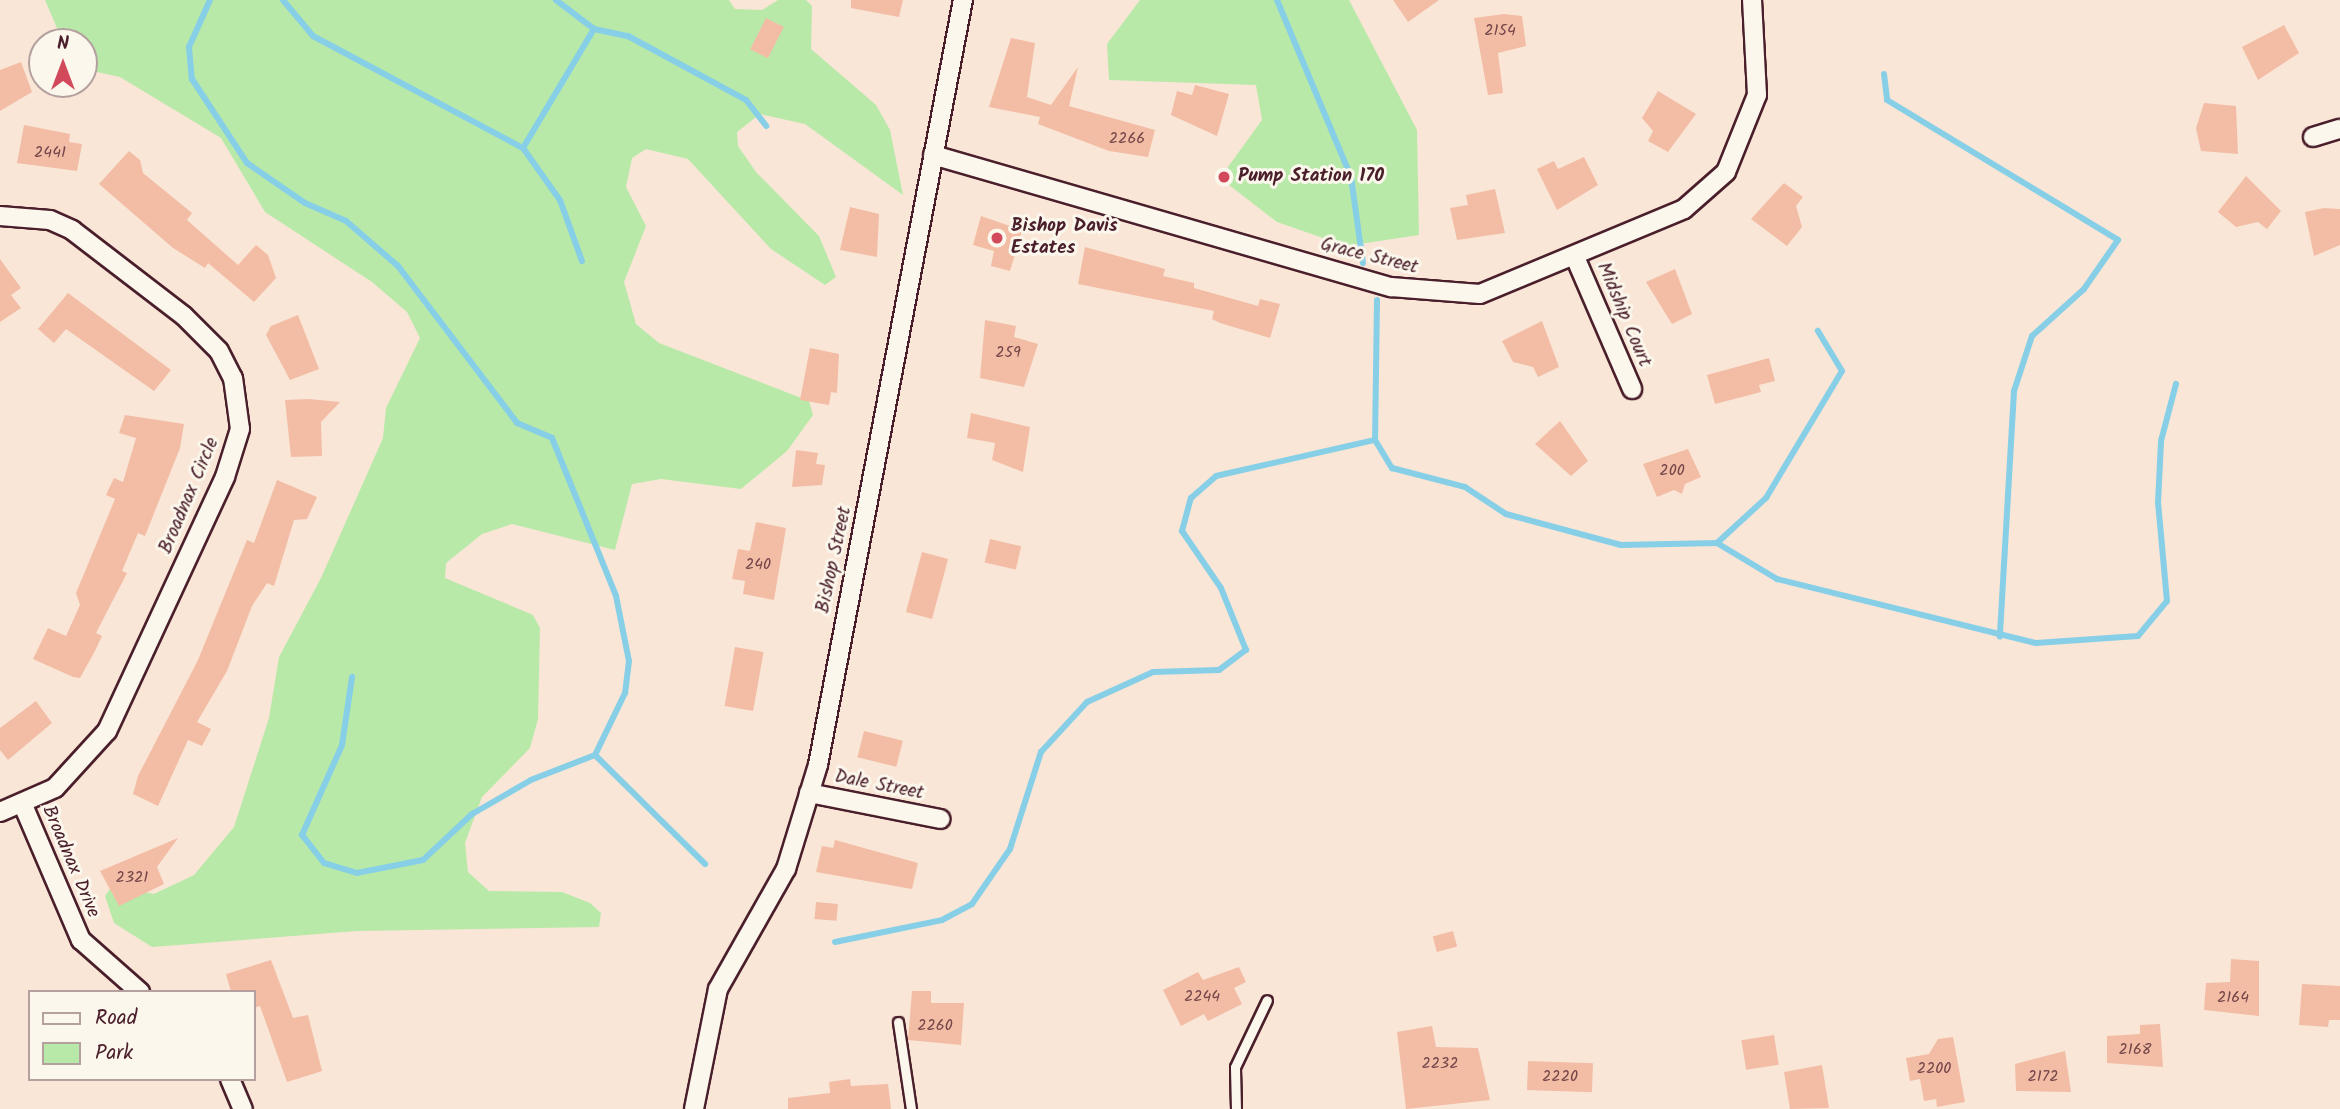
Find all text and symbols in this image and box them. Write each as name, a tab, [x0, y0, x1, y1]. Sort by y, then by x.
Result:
house number: 2154	[1484, 21, 1516, 41]
north arrow	[28, 28, 98, 98]
text: N	[57, 29, 69, 59]
house number: 2266	[1109, 129, 1145, 149]
house number: 2441	[34, 143, 66, 163]
place label: Pump Station 170	[1238, 166, 1384, 188]
marker: Pump Station 170	[1216, 169, 1232, 185]
place label: Bishop Davis Estates	[1011, 216, 1118, 260]
marker: Bishop Davis Estates	[989, 230, 1005, 246]
street label: Grace Street	[1318, 234, 1420, 280]
street label: Midship Court	[1591, 259, 1655, 371]
house number: 259	[995, 343, 1021, 363]
street label: Broadnax Circle	[155, 434, 225, 558]
house number: 200	[1659, 461, 1685, 481]
street label: Bishop Street	[813, 505, 857, 615]
house number: 240	[745, 555, 771, 575]
street label: Dale Street	[833, 766, 925, 806]
street label: Broadnax Drive	[36, 802, 104, 922]
house number: 2321	[116, 868, 148, 888]
house number: 2244	[1184, 987, 1220, 1007]
house number: 2164	[2217, 988, 2249, 1008]
legend	[28, 990, 256, 1081]
text: Road	[95, 1002, 137, 1035]
house number: 2260	[917, 1016, 953, 1036]
text: Park	[95, 1037, 133, 1070]
house number: 2168	[2119, 1040, 2151, 1060]
house number: 2232	[1421, 1054, 1459, 1074]
house number: 2200	[1917, 1059, 1951, 1079]
house number: 2220	[1542, 1067, 1578, 1087]
house number: 2172	[2028, 1067, 2058, 1087]

